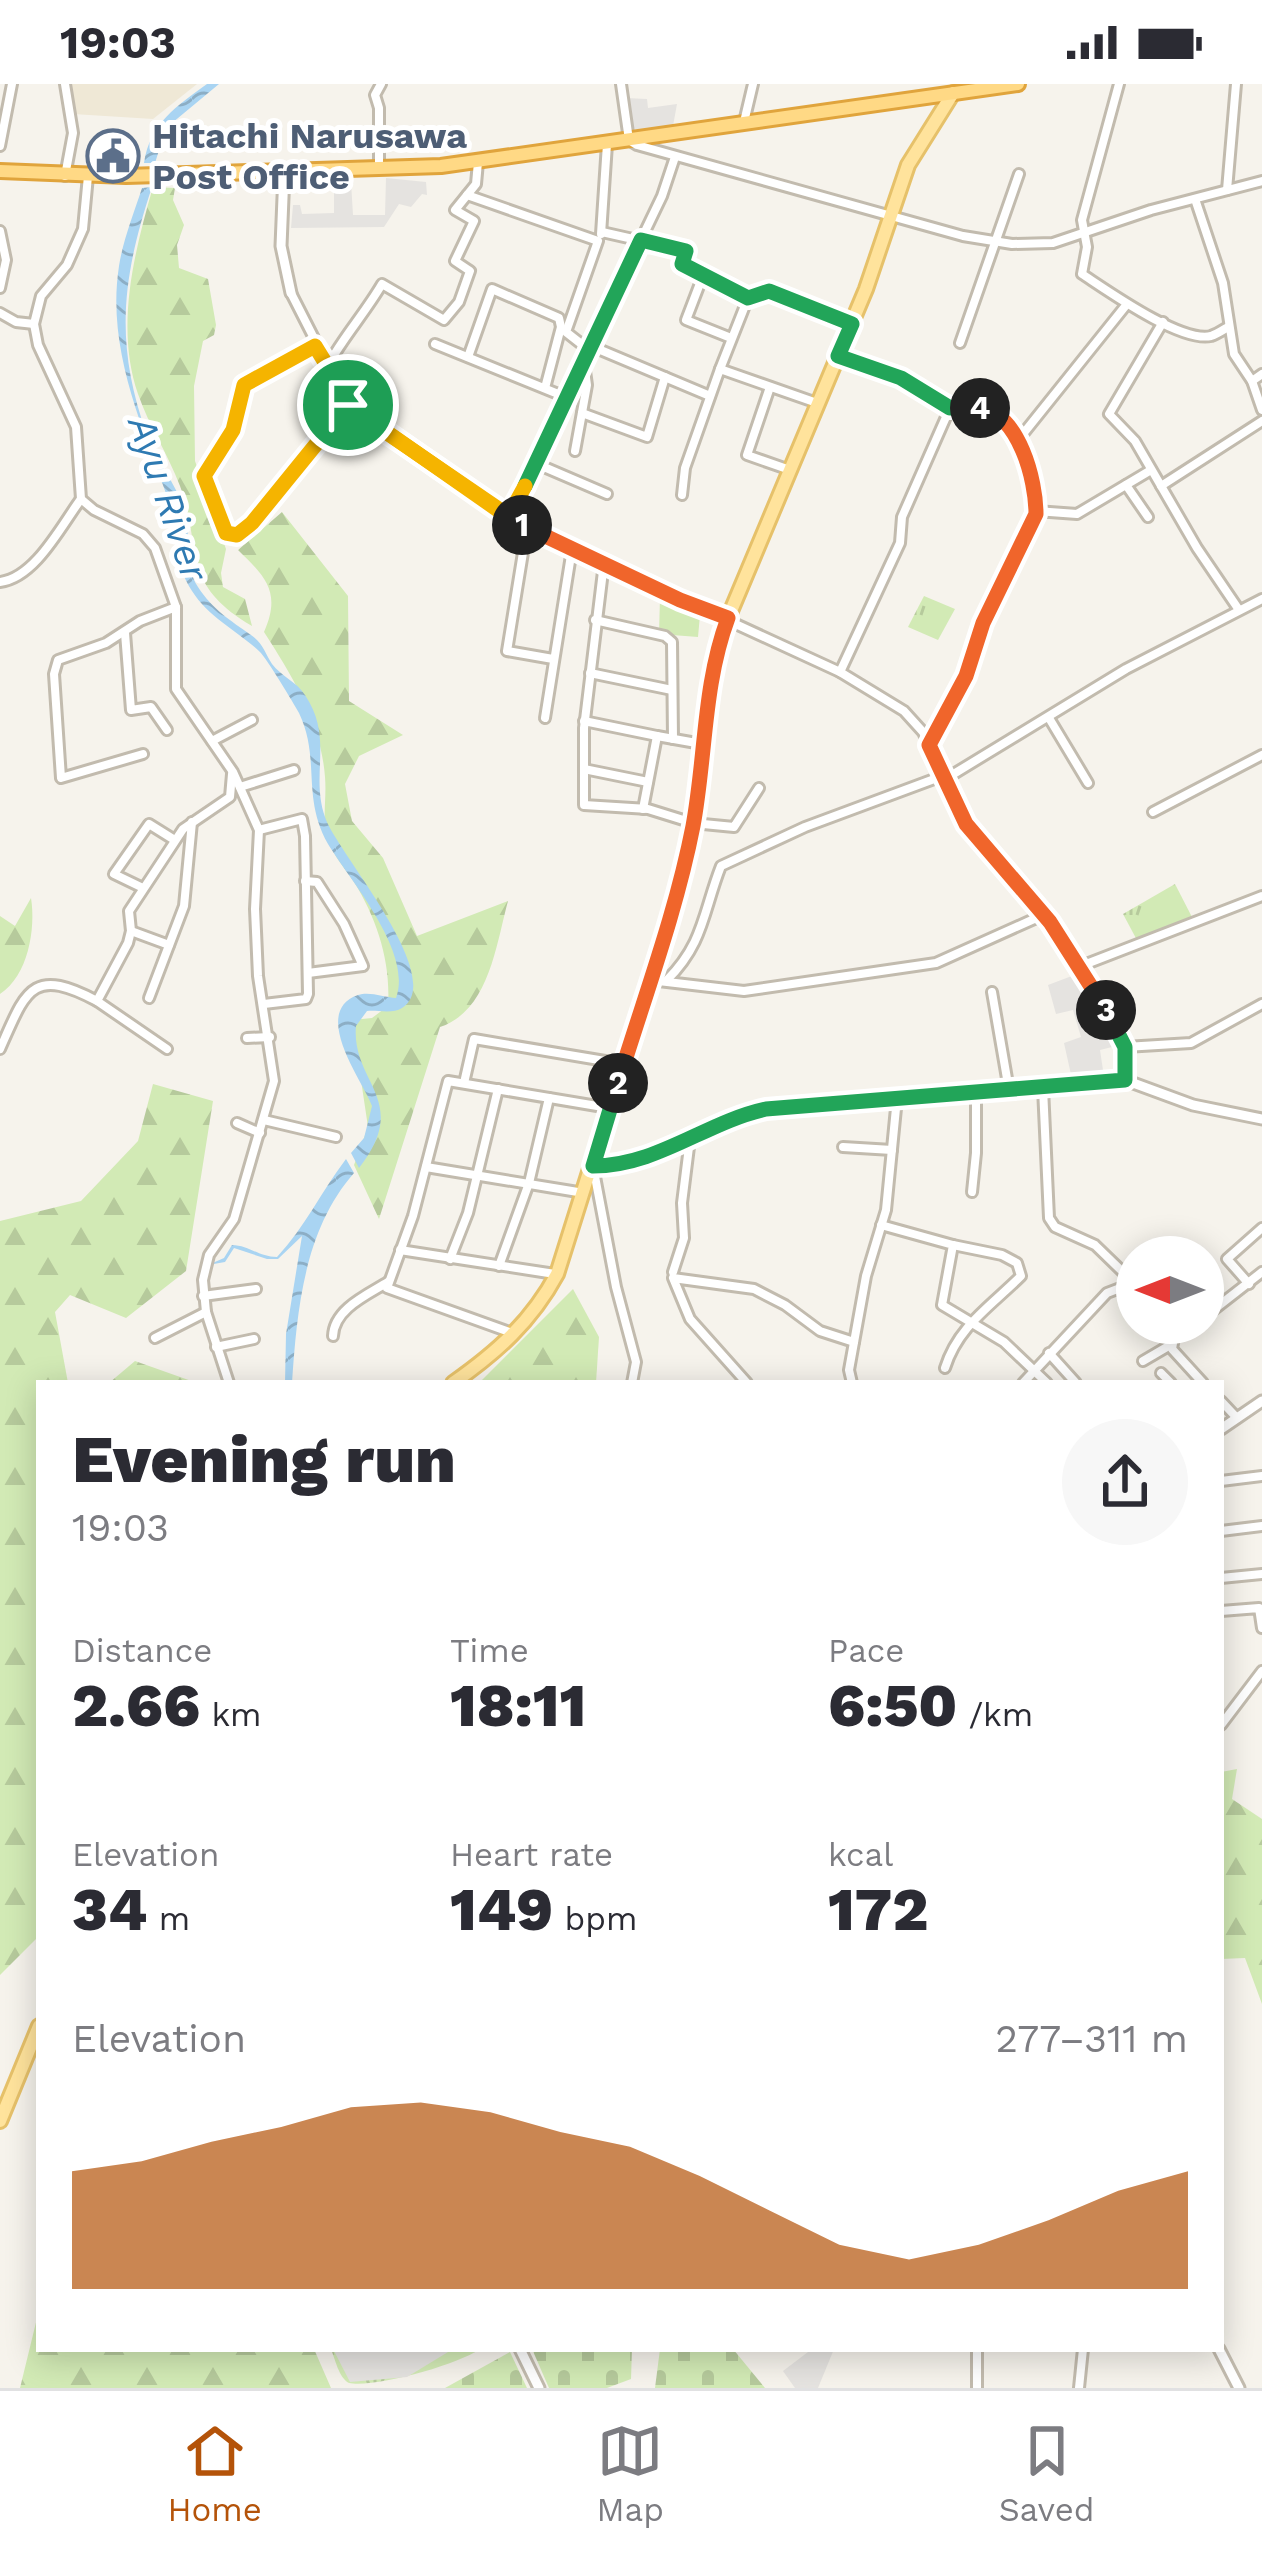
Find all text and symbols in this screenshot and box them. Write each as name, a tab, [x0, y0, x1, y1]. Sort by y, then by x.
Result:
text: 19:03	[60, 16, 176, 69]
place label: Hitachi Narusawa Post Office	[152, 115, 467, 198]
public building icon: Hitachi Narusawa Post Office	[85, 128, 141, 184]
pin	[297, 354, 399, 456]
icon: arrive	[315, 372, 381, 438]
pin: 4	[950, 378, 1010, 438]
text: 4	[969, 388, 991, 427]
water label: Ayu River	[119, 408, 218, 588]
pin: 1	[492, 495, 552, 555]
text: 1	[515, 505, 529, 544]
pin: 3	[1076, 980, 1136, 1040]
text: 3	[1096, 990, 1116, 1029]
pin: 2	[588, 1053, 648, 1113]
text: 2	[608, 1063, 628, 1102]
north arrow	[1116, 1236, 1224, 1344]
map controls	[1116, 1236, 1224, 1344]
button: share	[1062, 1419, 1188, 1545]
text: Evening run	[72, 1421, 456, 1498]
text: 19:03	[72, 1505, 169, 1550]
text: Distance	[72, 1631, 212, 1670]
text: Time	[450, 1631, 529, 1670]
text: Pace	[828, 1631, 904, 1670]
text: 2.66	[72, 1670, 200, 1741]
text: 18:11	[450, 1670, 586, 1741]
text: 6:50	[828, 1670, 957, 1741]
text: km	[200, 1695, 262, 1734]
text: /km	[957, 1695, 1033, 1734]
text: Elevation	[72, 1835, 219, 1874]
text: Heart rate	[450, 1835, 613, 1874]
text: kcal	[828, 1835, 893, 1874]
text: 34	[72, 1874, 147, 1945]
text: 149	[450, 1874, 553, 1945]
text: 172	[828, 1874, 928, 1945]
text: m	[147, 1899, 190, 1938]
text: bpm	[553, 1899, 637, 1938]
text: Elevation	[72, 2016, 246, 2061]
text: 277–311 m	[995, 2016, 1188, 2061]
tab: Home	[167, 2418, 262, 2529]
tab: Map	[597, 2418, 664, 2529]
tab: Saved	[999, 2418, 1095, 2529]

